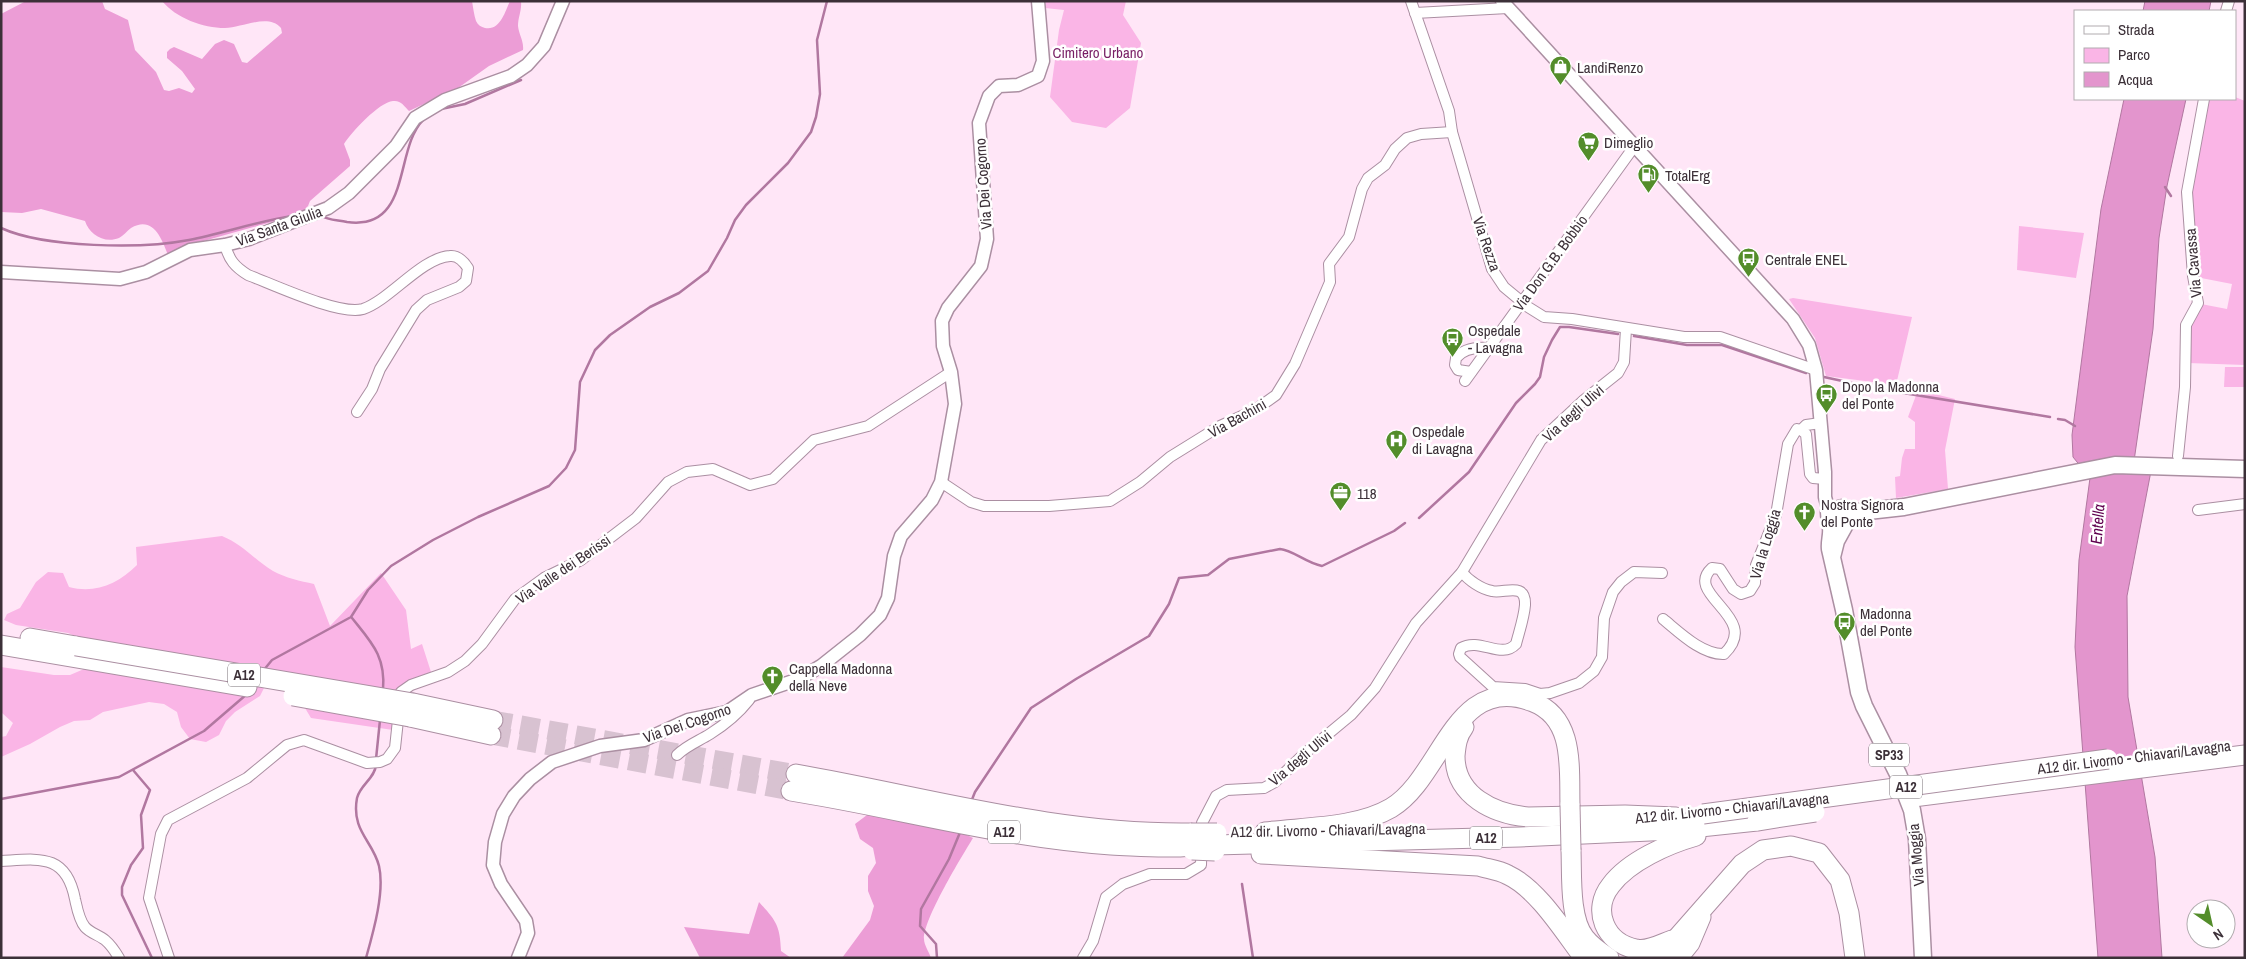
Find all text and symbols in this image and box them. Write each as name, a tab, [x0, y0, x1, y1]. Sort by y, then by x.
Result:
legend	[2074, 10, 2236, 100]
text: Strada	[2118, 19, 2154, 40]
park label: Cimitero Urbano	[1053, 42, 1144, 63]
text: Parco	[2118, 44, 2150, 65]
shop icon: LandiRenzo	[1549, 55, 1573, 86]
place label: LandiRenzo	[1577, 57, 1643, 78]
text: Acqua	[2117, 69, 2153, 90]
supermarket icon: Dimeglio	[1576, 130, 1600, 161]
place label: Dimeglio	[1604, 132, 1653, 153]
street label: Via Dei Cogorno	[969, 138, 997, 230]
fuel station icon: TotalErg	[1637, 163, 1661, 194]
place label: TotalErg	[1665, 165, 1710, 186]
street label: Via Santa Giulia	[233, 201, 325, 251]
street label: Via Don G.B. Bobbio	[1508, 210, 1592, 316]
street label: Via Rezza	[1468, 214, 1506, 274]
street label: Via Cavassa	[2179, 227, 2206, 299]
bus stop icon: Centrale ENEL	[1737, 247, 1761, 278]
place label: Centrale ENEL	[1765, 249, 1847, 270]
place label: Ospedale - Lavagna	[1468, 320, 1523, 358]
bus stop icon: Ospedale - Lavagna	[1440, 327, 1464, 358]
place label: Dopo la Madonna del Ponte	[1842, 376, 1939, 414]
street label: Via degli Ulivi	[1538, 380, 1608, 446]
bus stop icon: Dopo la Madonna del Ponte	[1814, 383, 1838, 414]
street label: Via Bachini	[1204, 393, 1270, 443]
place label: Ospedale di Lavagna	[1412, 421, 1473, 459]
hospital icon: Ospedale di Lavagna	[1384, 428, 1408, 459]
office icon: 118	[1329, 481, 1353, 512]
place label: 118	[1357, 483, 1377, 504]
place label: Nostra Signora del Ponte	[1821, 494, 1904, 532]
church icon: Nostra Signora del Ponte	[1793, 501, 1817, 532]
water label: Entella	[2085, 503, 2109, 545]
street label: Via la Loggia	[1744, 506, 1786, 582]
street label: Via Valle dei Berissi	[511, 529, 615, 609]
place label: Madonna del Ponte	[1860, 603, 1912, 641]
bus stop icon: Madonna del Ponte	[1832, 610, 1856, 641]
place label: Cappella Madonna della Neve	[789, 658, 892, 696]
road number: A12	[228, 664, 260, 686]
church icon: Cappella Madonna della Neve	[761, 665, 785, 696]
street label: Via Dei Cogorno	[640, 698, 734, 748]
street label: Via degli Ulivi	[1264, 725, 1336, 791]
street label: A12 dir. Livorno - Chiavari/Lavagna	[2035, 735, 2232, 779]
road number: SP33	[1869, 744, 1909, 766]
road number: A12	[1890, 776, 1922, 799]
street label: A12 dir. Livorno - Chiavari/Lavagna	[1633, 787, 1830, 829]
street label: A12 dir. Livorno - Chiavari/Lavagna	[1229, 818, 1426, 842]
road number: A12	[988, 820, 1020, 844]
street label: Via Moggia	[1903, 823, 1929, 887]
road number: A12	[1470, 826, 1502, 850]
north arrow	[2186, 899, 2236, 949]
text: N	[2210, 925, 2227, 945]

